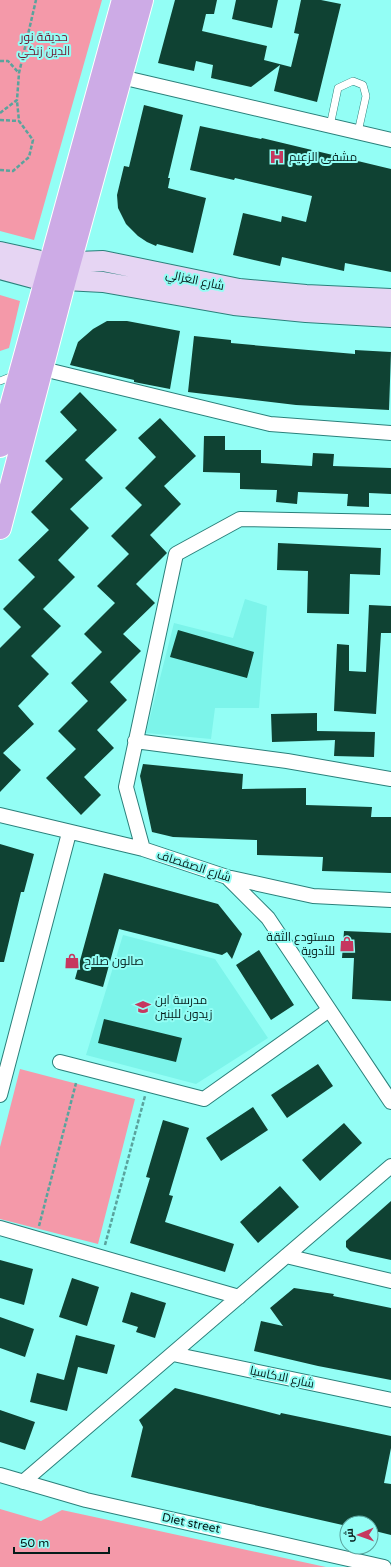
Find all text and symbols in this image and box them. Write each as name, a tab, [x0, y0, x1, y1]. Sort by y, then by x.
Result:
park label: حديقة نور الدين زنكي	[18, 30, 70, 61]
hospital icon: مشفى الزعيم	[268, 148, 286, 166]
place label: مشفى الزعيم	[289, 150, 357, 165]
street label: شارع الغزالي	[164, 267, 226, 296]
street label: شارع الصفصاف	[155, 847, 233, 886]
place label: مستودع الثقة للأدوية	[266, 930, 335, 958]
shop icon: مستودع الثقة للأدوية	[338, 935, 356, 953]
shop icon: صالون صلاح	[63, 952, 81, 970]
place label: صالون صلاح	[84, 954, 144, 969]
place label: مدرسة ابن زيدون للبنين	[155, 993, 212, 1021]
school or university icon: مدرسة ابن زيدون للبنين	[134, 998, 152, 1016]
street label: شارع الاكاسيا	[248, 1363, 315, 1392]
street label: Diet street	[161, 1510, 222, 1536]
north arrow	[339, 1515, 379, 1555]
text: ش	[343, 1528, 356, 1543]
scale bar	[14, 1529, 109, 1555]
text: 50 m	[20, 1536, 49, 1550]

